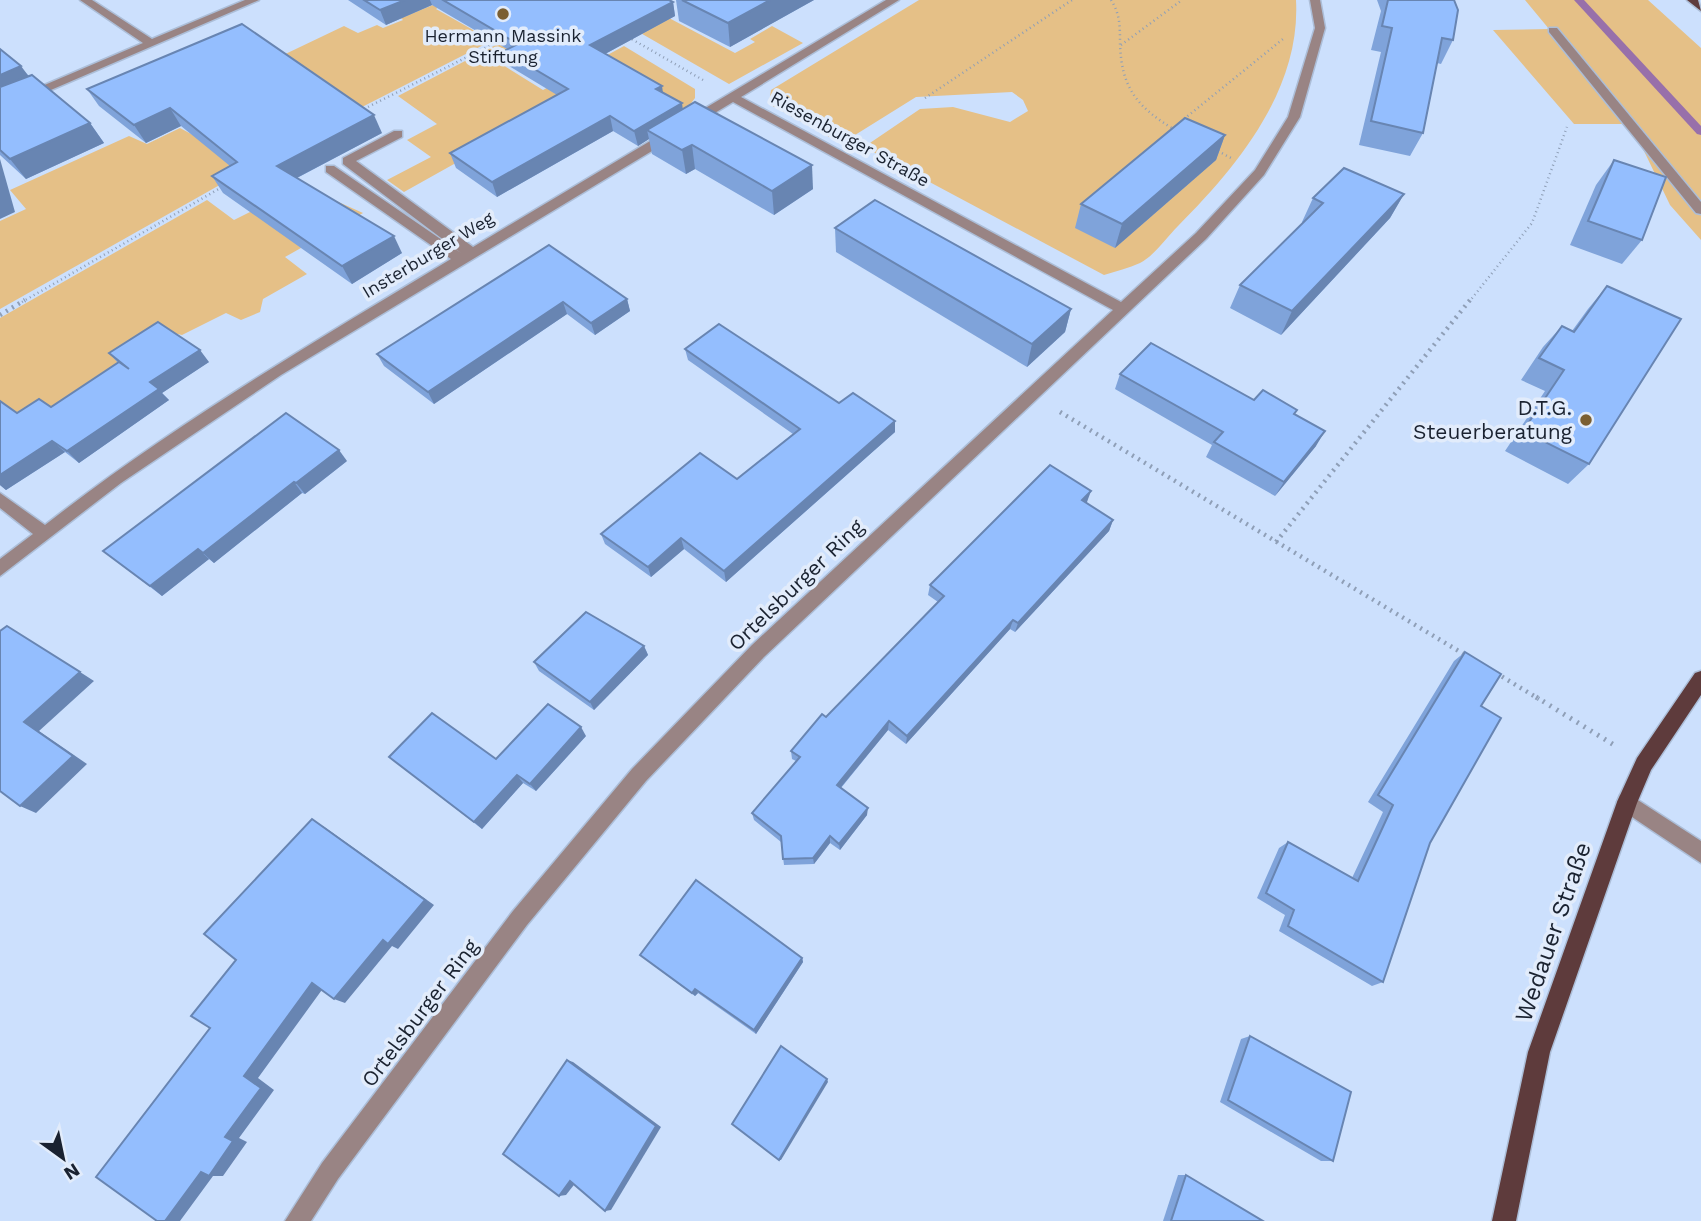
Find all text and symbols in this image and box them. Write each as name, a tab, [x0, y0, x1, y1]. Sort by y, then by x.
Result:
marker: Hermann Massink Stiftung	[495, 6, 511, 22]
place label: Hermann Massink Stiftung	[424, 25, 582, 67]
street label: Riesenburger Straße	[767, 86, 933, 191]
street label: Insterburger Weg	[358, 207, 498, 302]
place label: D.T.G. Steuerberatung	[1413, 395, 1573, 444]
marker: D.T.G. Steuerberatung	[1578, 412, 1594, 428]
street label: Ortelsburger Ring	[723, 513, 869, 656]
street label: Wedauer Straße	[1509, 839, 1597, 1025]
street label: Ortelsburger Ring	[356, 933, 484, 1091]
north arrow	[28, 1123, 98, 1193]
text: N	[60, 1158, 84, 1185]

